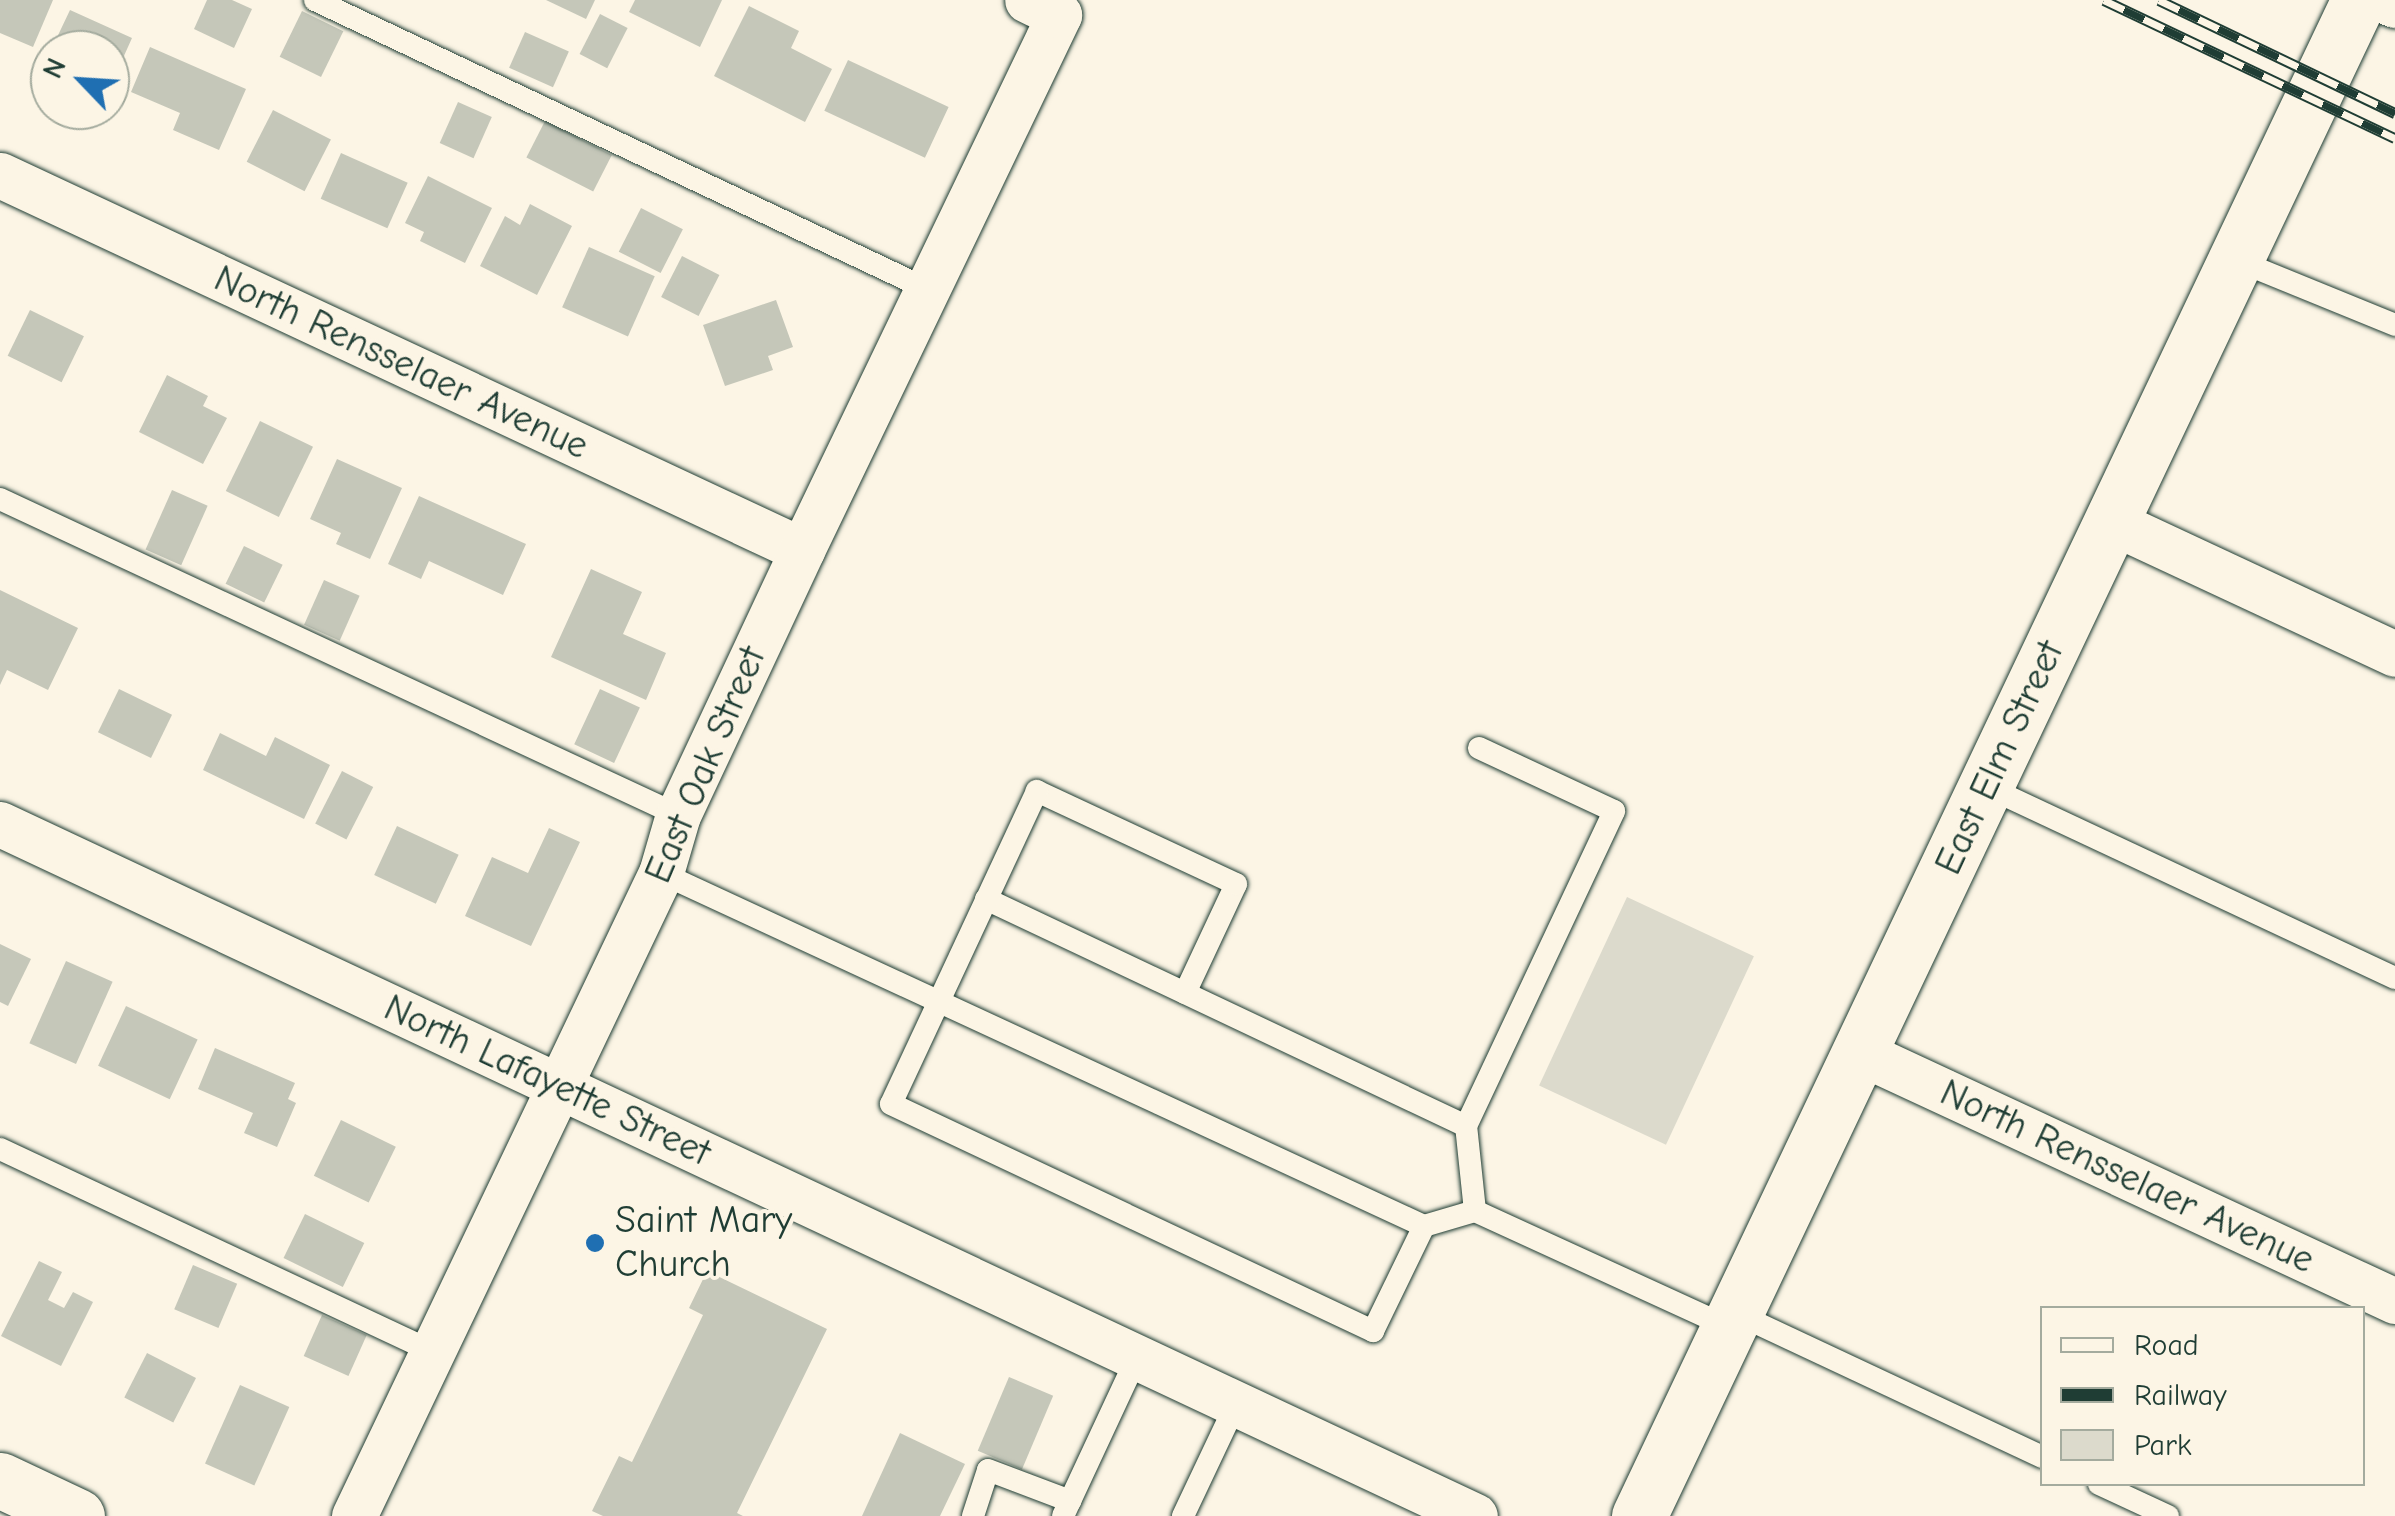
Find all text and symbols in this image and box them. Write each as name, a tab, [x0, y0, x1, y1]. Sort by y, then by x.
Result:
north arrow	[30, 30, 130, 130]
text: N	[36, 53, 73, 83]
street label: North Rensselaer Avenue	[207, 256, 595, 470]
street label: East Elm Street	[1926, 634, 2074, 882]
street label: East Oak Street	[636, 640, 776, 890]
street label: North Lafayette Street	[377, 985, 717, 1177]
street label: North Rensselaer Avenue	[1933, 1070, 2321, 1284]
place label: Saint Mary Church	[615, 1198, 792, 1288]
marker: Saint Mary Church	[584, 1232, 606, 1254]
legend	[2040, 1306, 2365, 1486]
text: Road	[2134, 1328, 2199, 1363]
text: Railway	[2134, 1378, 2227, 1413]
text: Park	[2134, 1428, 2191, 1463]

